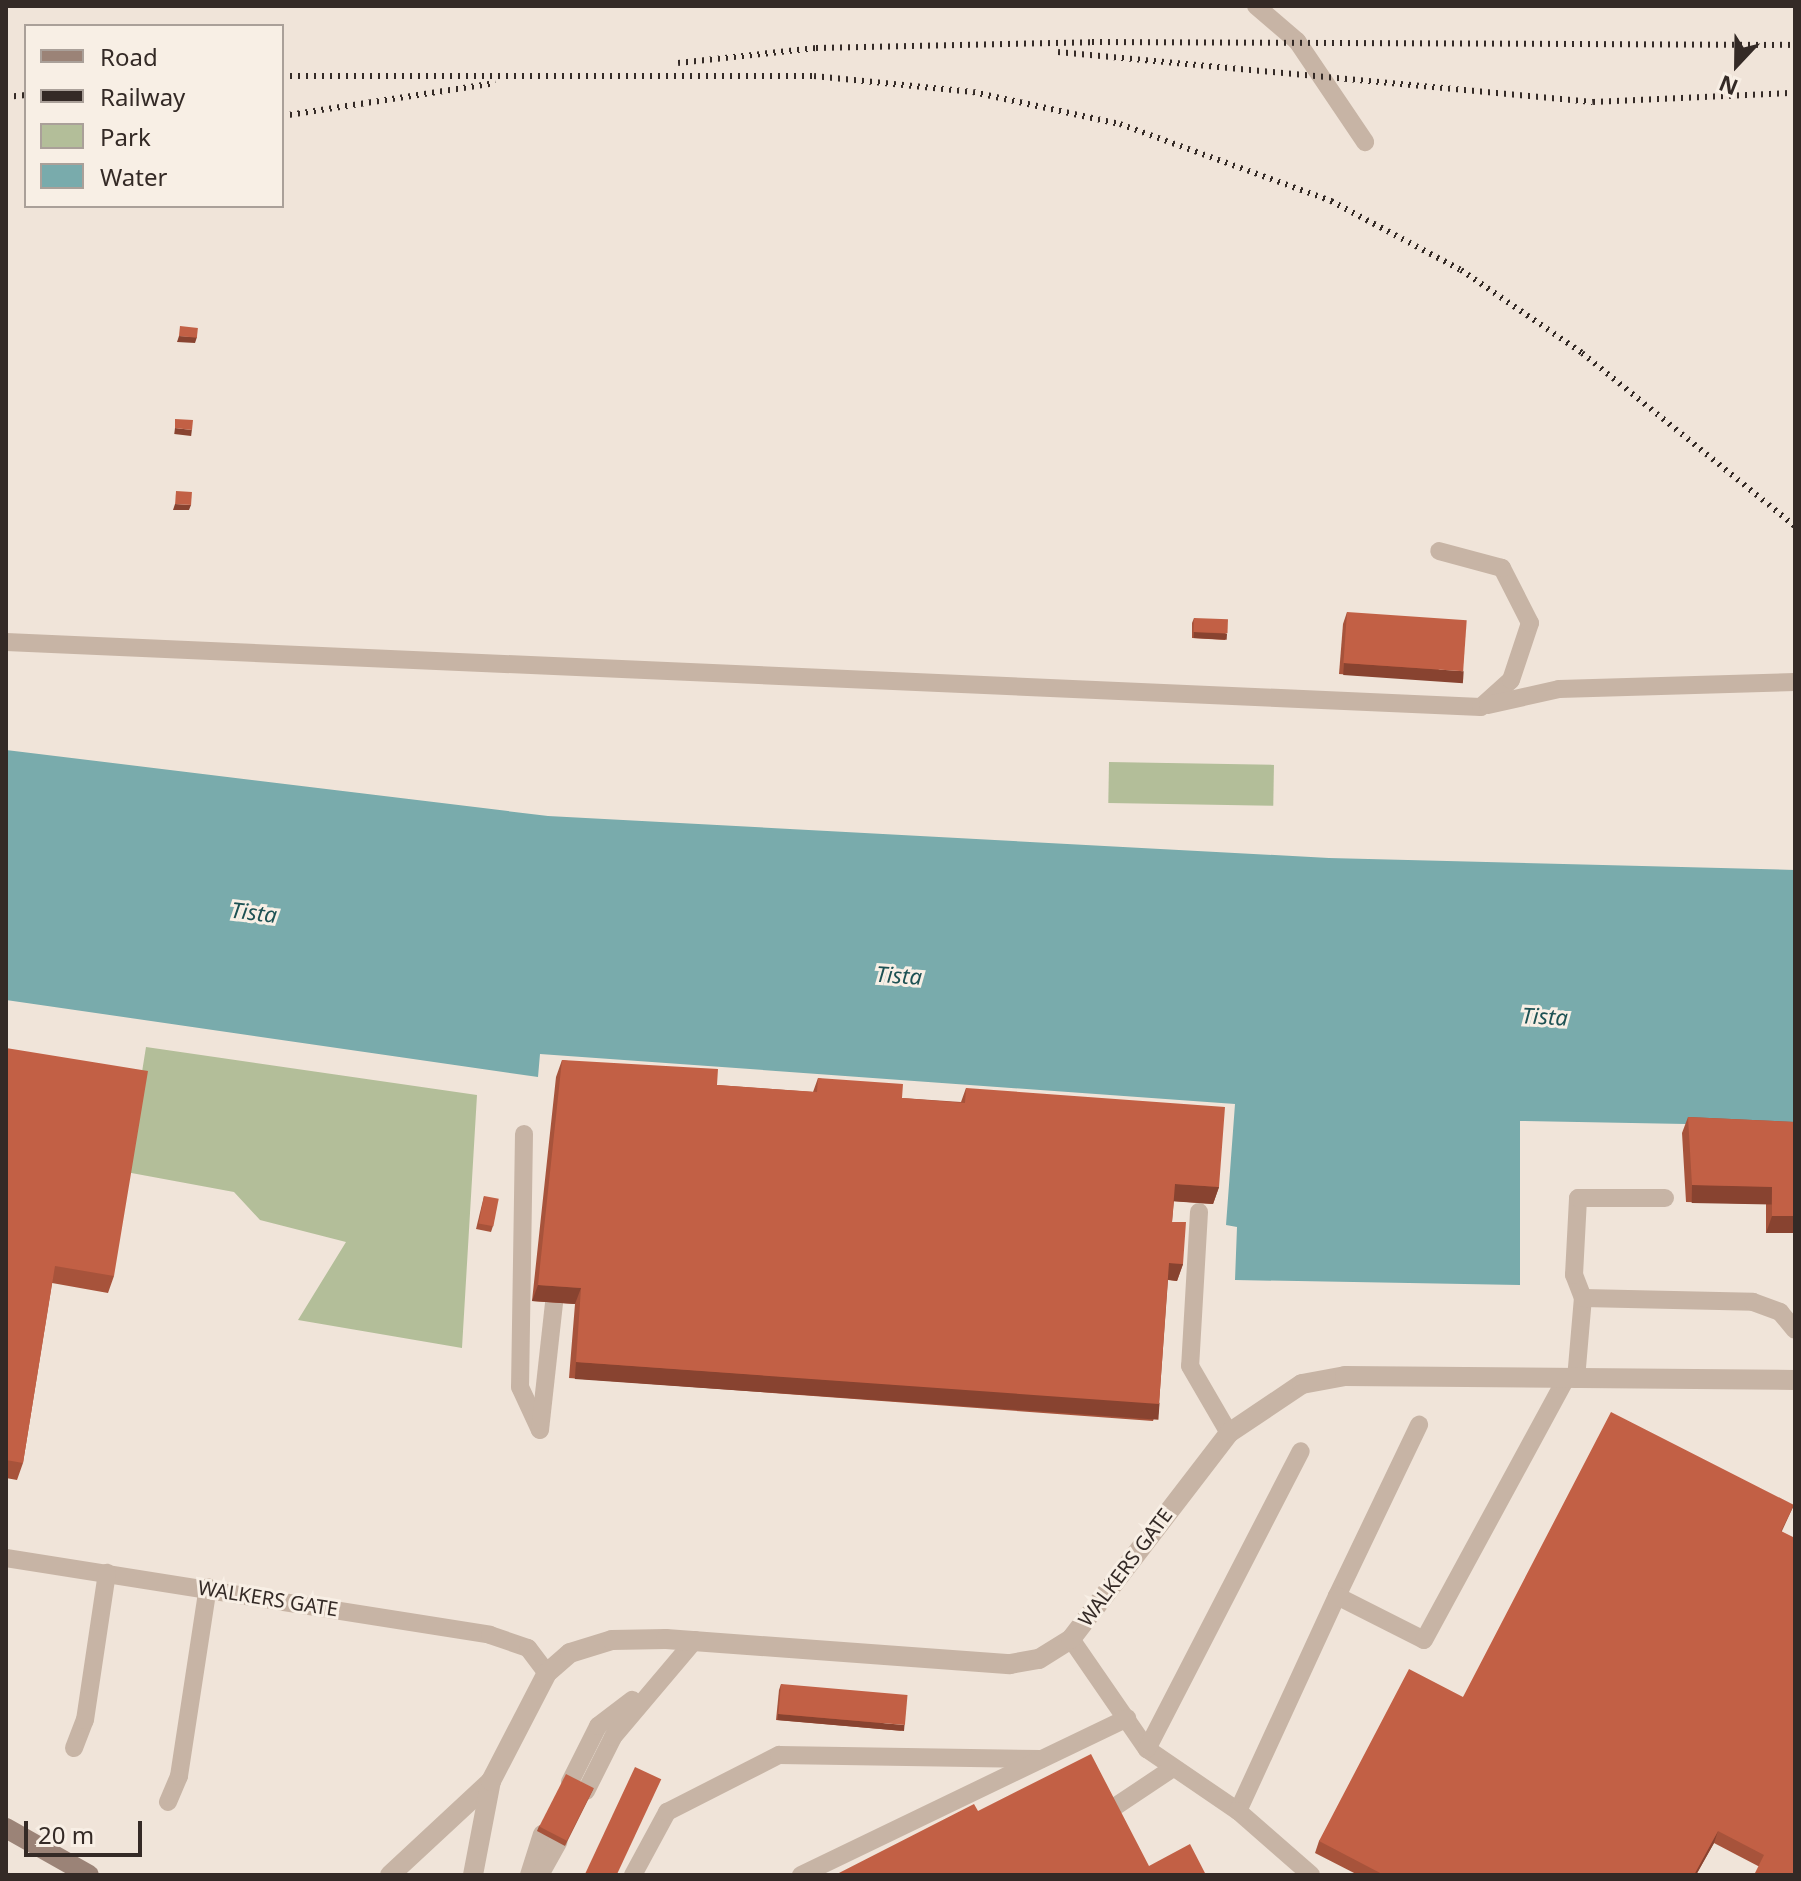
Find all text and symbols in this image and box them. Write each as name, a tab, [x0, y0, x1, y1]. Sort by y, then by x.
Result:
legend	[24, 24, 284, 208]
north arrow	[1697, 24, 1777, 104]
text: Road	[100, 40, 158, 73]
text: N	[1714, 69, 1742, 104]
text: Railway	[100, 80, 185, 113]
text: Park	[100, 120, 151, 153]
text: Water	[100, 160, 167, 193]
water label: Tista	[230, 896, 278, 928]
water label: Tista	[875, 960, 923, 990]
water label: Tista	[1521, 1002, 1569, 1030]
street label: WALKERS GATE	[1073, 1503, 1177, 1631]
street label: WALKERS GATE	[196, 1575, 340, 1621]
scale bar	[28, 1805, 146, 1855]
text: 20 m	[38, 1818, 94, 1851]

